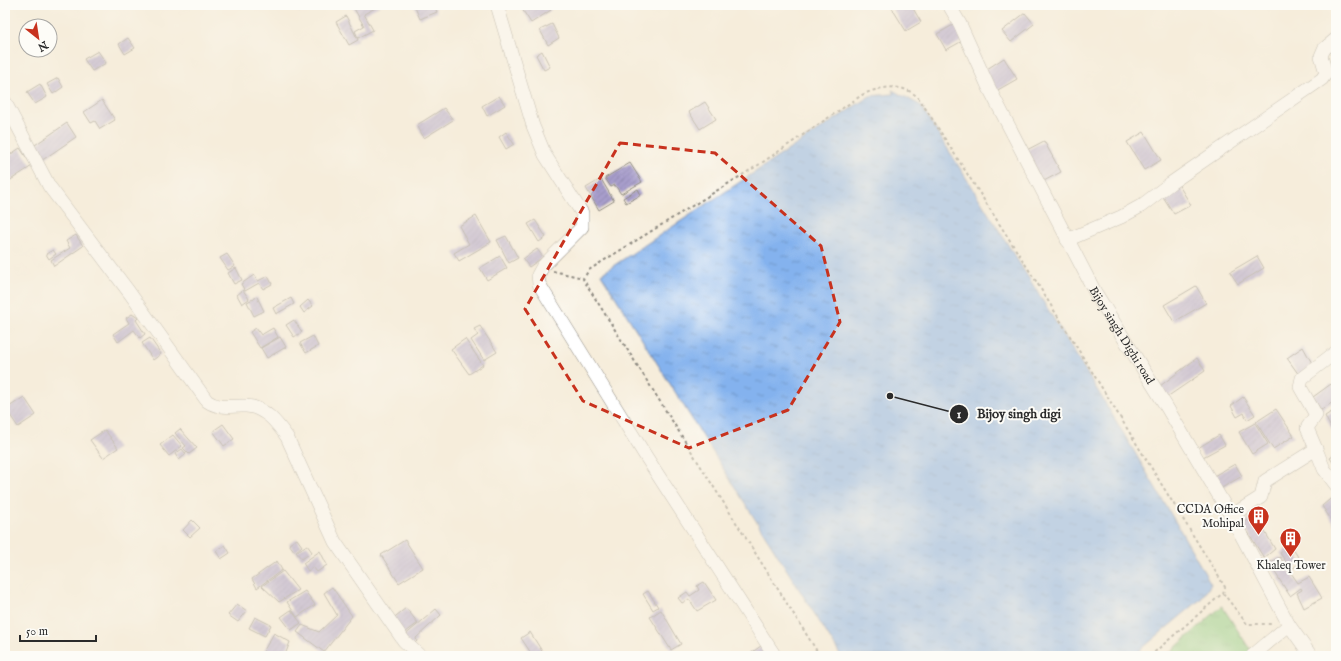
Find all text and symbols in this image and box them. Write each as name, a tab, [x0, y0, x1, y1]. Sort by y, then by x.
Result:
north arrow	[18, 18, 58, 58]
text: N	[34, 37, 51, 54]
street label: Bijoy singh Dighi road	[1085, 284, 1158, 388]
callout: Bijoy singh digi	[949, 401, 1069, 426]
text: Bijoy singh digi	[977, 406, 1062, 423]
text: 1	[957, 407, 962, 422]
place label: CCDA Office Mohipal	[1177, 502, 1245, 532]
building icon: CCDA Office Mohipal	[1246, 503, 1272, 536]
building icon: Khaleq Tower	[1278, 525, 1304, 558]
place label: Khaleq Tower	[1256, 558, 1326, 574]
scale bar	[20, 617, 96, 643]
text: 50 m	[26, 624, 48, 639]

